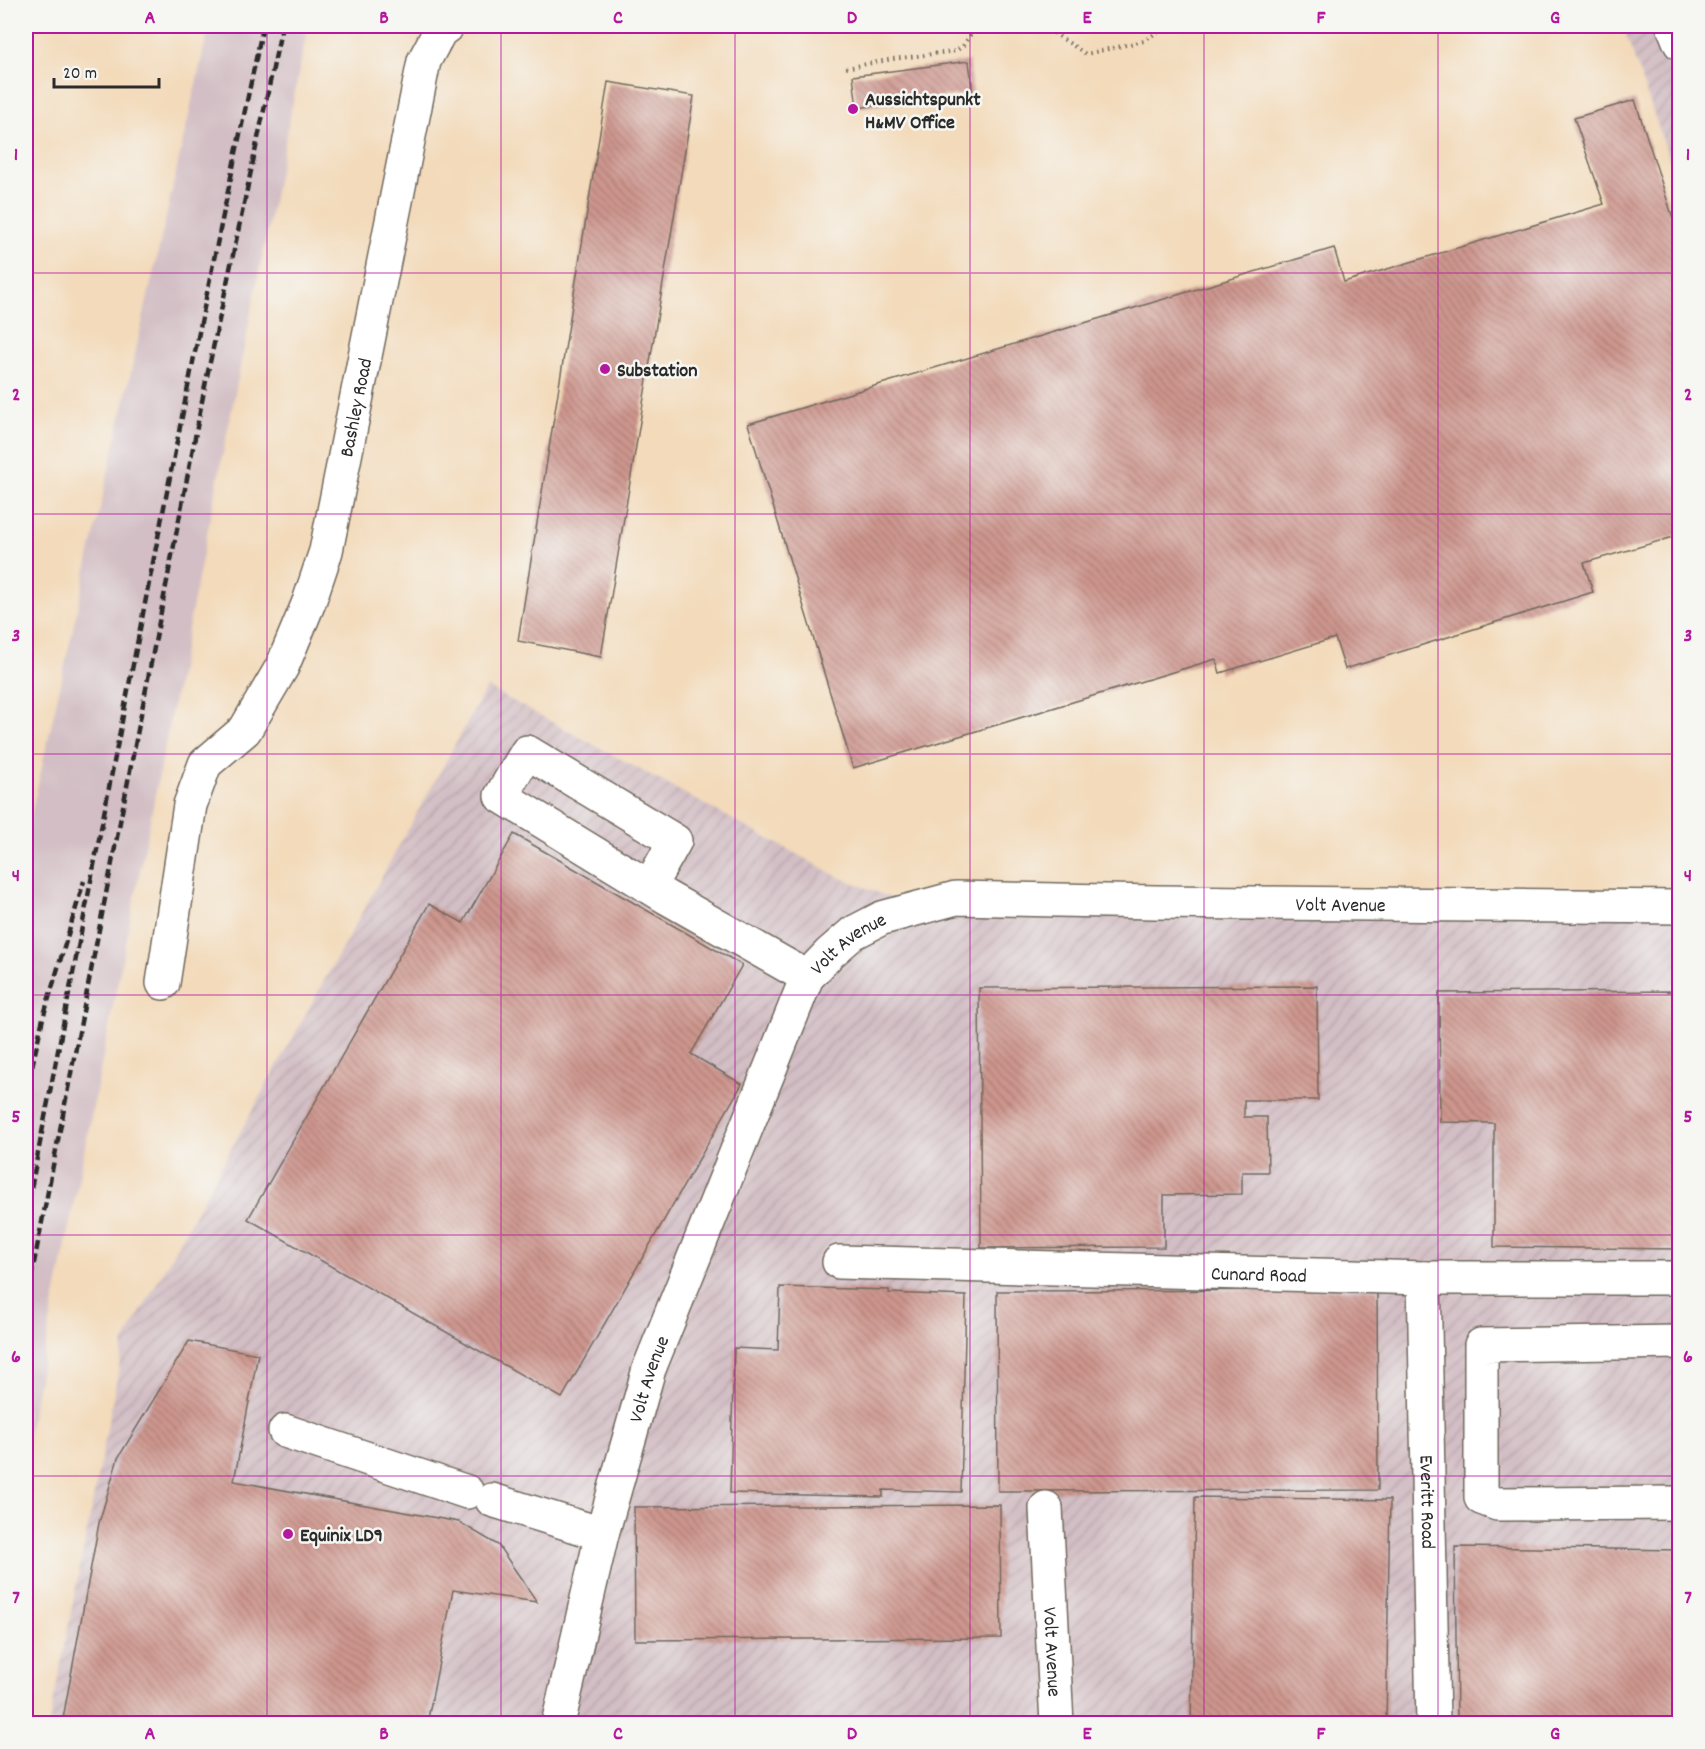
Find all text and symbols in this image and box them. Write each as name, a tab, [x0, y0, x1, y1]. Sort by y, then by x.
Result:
text: A	[145, 5, 156, 33]
text: B	[379, 5, 389, 33]
text: C	[613, 5, 623, 33]
text: D	[847, 5, 858, 33]
text: E	[1082, 5, 1092, 33]
text: F	[1317, 5, 1327, 33]
text: G	[1550, 5, 1560, 33]
scale bar	[54, 51, 159, 89]
text: 20 m	[63, 62, 97, 87]
place label: Aussichtspunkt H&MV Office	[865, 87, 981, 138]
marker: Aussichtspunkt H&MV Office	[846, 102, 860, 116]
text: 1	[14, 142, 18, 170]
text: 1	[1686, 142, 1690, 170]
street label: Bashley Road	[334, 356, 381, 460]
place label: Substation	[617, 358, 697, 386]
marker: Substation	[598, 362, 612, 376]
text: 2	[12, 382, 20, 410]
text: 2	[1684, 382, 1692, 410]
text: 3	[12, 623, 20, 651]
text: 3	[1684, 623, 1692, 651]
text: 4	[12, 863, 20, 891]
text: 4	[1684, 863, 1692, 891]
street label: Volt Avenue	[1296, 892, 1386, 921]
street label: Volt Avenue	[805, 907, 892, 982]
text: 5	[11, 1104, 21, 1132]
text: 5	[1683, 1104, 1693, 1132]
street label: Cunard Road	[1210, 1261, 1307, 1292]
street label: Volt Avenue	[623, 1332, 678, 1426]
text: 6	[11, 1344, 21, 1372]
text: 6	[1683, 1344, 1693, 1372]
street label: Everitt Road	[1411, 1455, 1440, 1549]
place label: Equinix LD9	[300, 1523, 383, 1551]
marker: Equinix LD9	[281, 1527, 295, 1541]
text: 7	[12, 1585, 20, 1613]
text: 7	[1684, 1585, 1692, 1613]
street label: Volt Avenue	[1034, 1606, 1067, 1698]
text: A	[145, 1721, 156, 1749]
text: B	[379, 1721, 389, 1749]
text: C	[613, 1721, 623, 1749]
text: D	[847, 1721, 858, 1749]
text: E	[1082, 1721, 1092, 1749]
text: F	[1317, 1721, 1327, 1749]
text: G	[1550, 1721, 1560, 1749]

